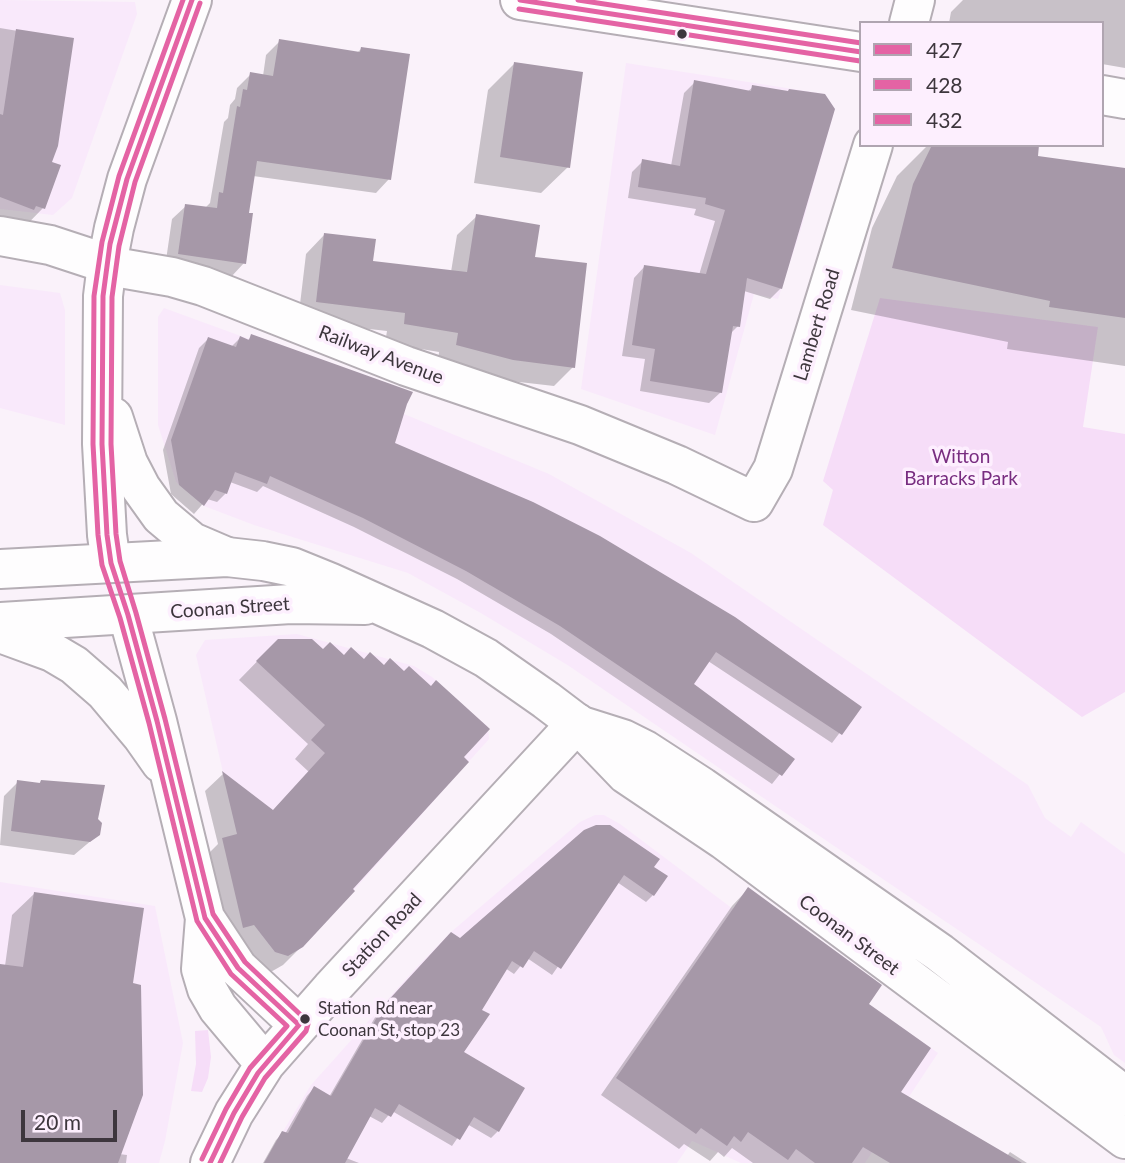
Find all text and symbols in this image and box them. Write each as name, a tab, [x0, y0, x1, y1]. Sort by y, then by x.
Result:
legend	[859, 21, 1104, 147]
unlabelled marker	[675, 27, 689, 41]
text: 427	[926, 37, 963, 62]
text: 428	[926, 72, 963, 97]
text: 432	[926, 107, 963, 132]
street label: Lambert Road	[789, 266, 845, 384]
street label: Railway Avenue	[315, 321, 447, 389]
park label: Witton Barracks Park	[904, 446, 1018, 490]
street label: Coonan Street	[170, 592, 290, 624]
street label: Station Road	[337, 888, 427, 982]
street label: Coonan Street	[794, 890, 904, 980]
place label: Station Rd near Coonan St, stop 23	[318, 999, 460, 1039]
marker: Station Rd near Coonan St, stop 23	[298, 1012, 312, 1026]
scale bar	[24, 1096, 121, 1140]
text: 20 m	[34, 1109, 81, 1134]

